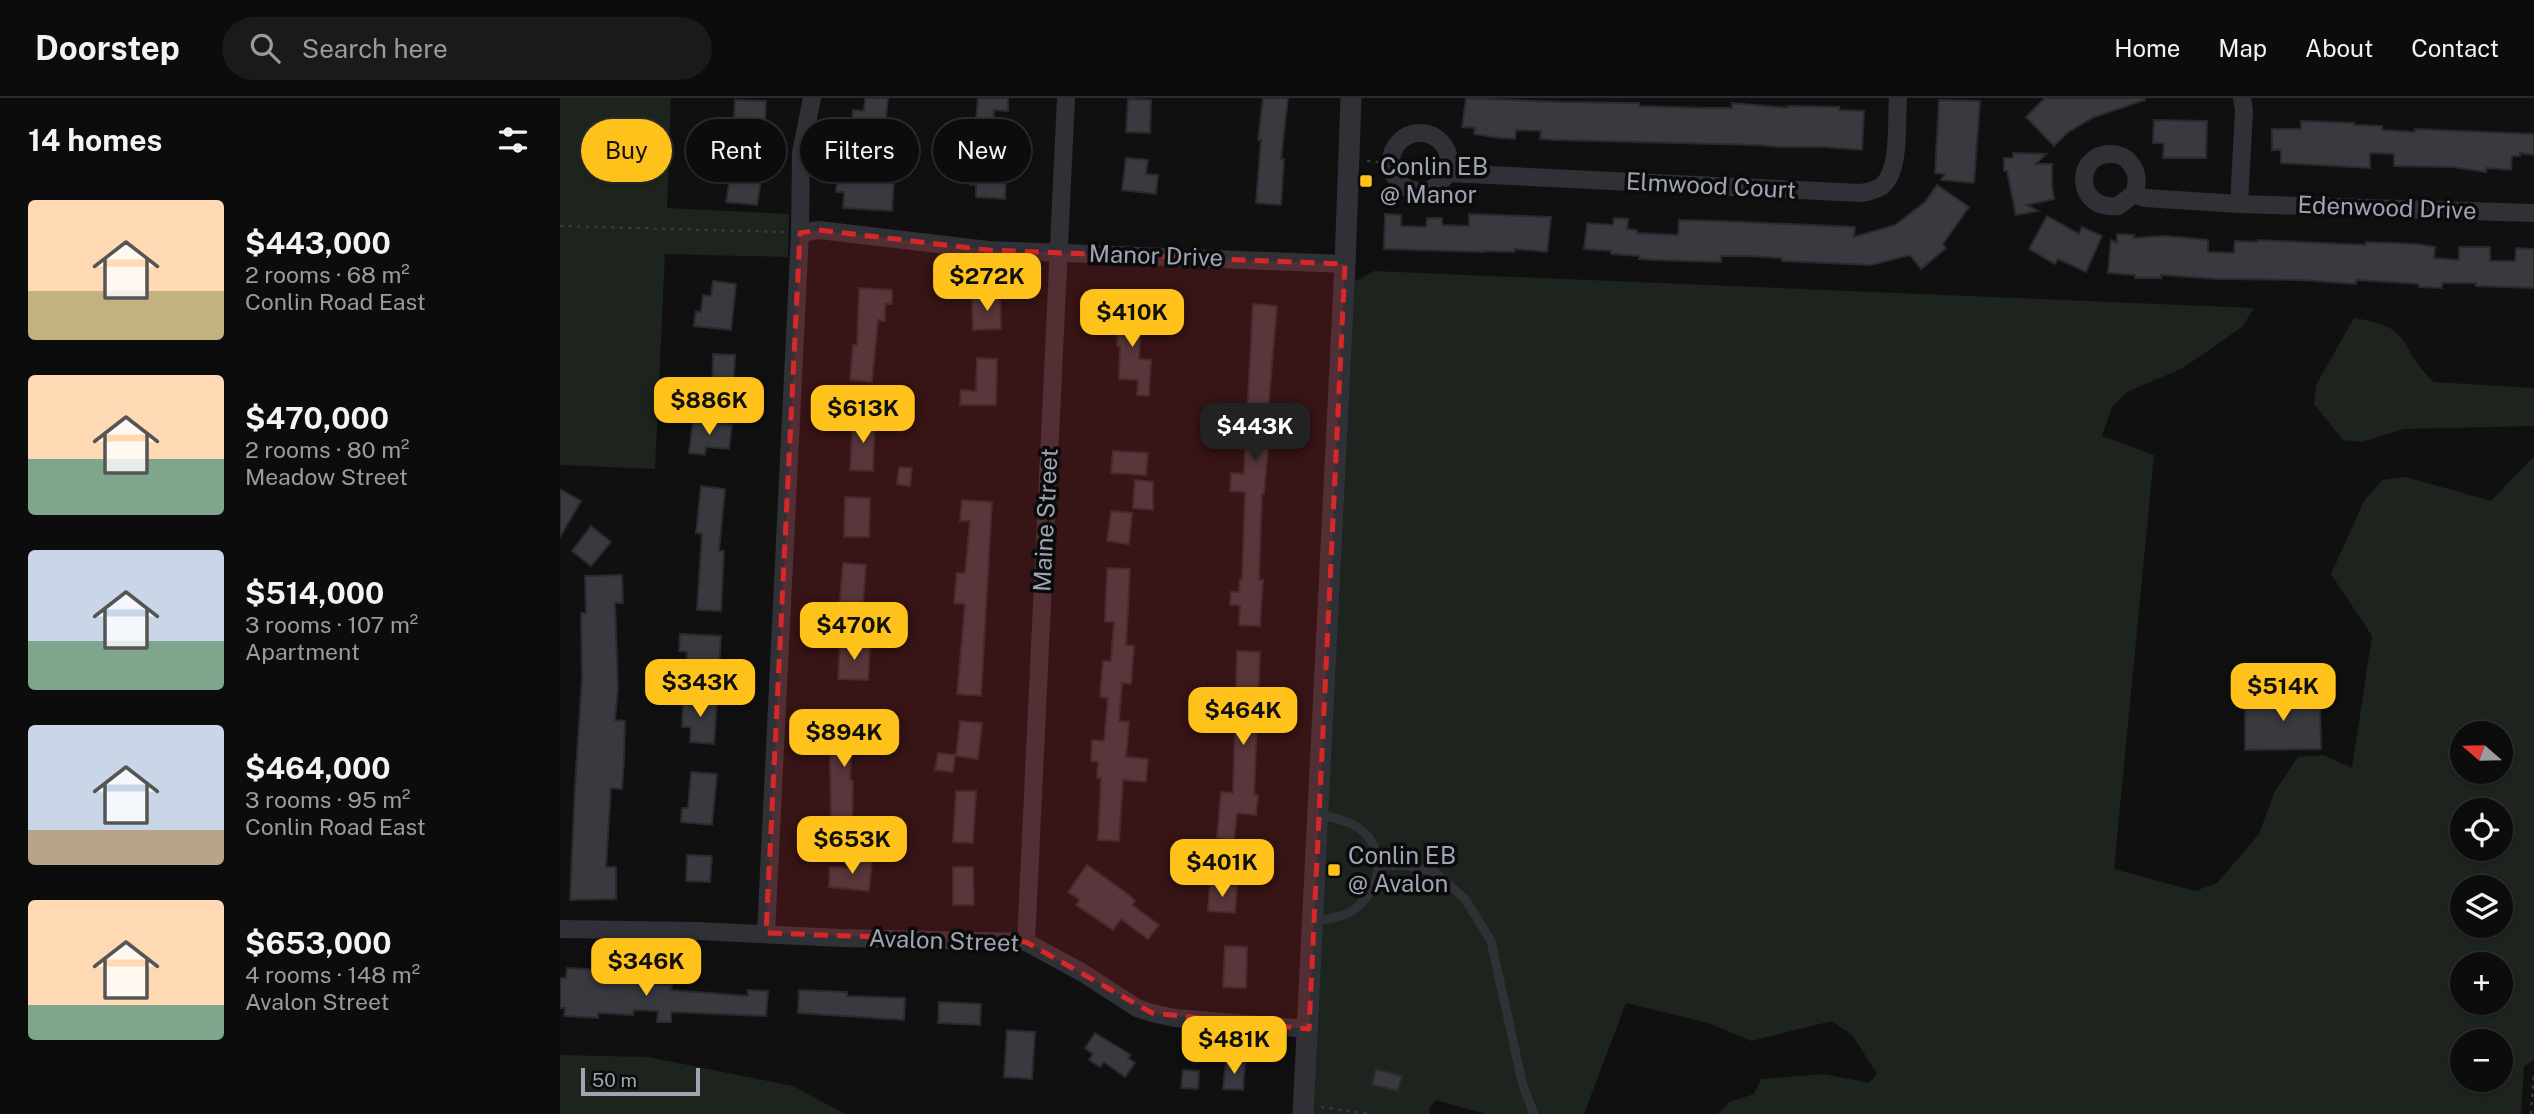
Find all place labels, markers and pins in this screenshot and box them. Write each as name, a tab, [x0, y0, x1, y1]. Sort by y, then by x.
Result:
place label: Conlin EB @ Manor	[1380, 152, 1488, 208]
marker: Conlin EB @ Manor	[1358, 173, 1374, 189]
pin: $272K	[938, 254, 1036, 313]
pin: $410K	[1083, 289, 1181, 349]
pin: $886K	[660, 378, 758, 437]
pin: $613K	[814, 386, 912, 445]
pin: $443K	[1206, 404, 1304, 463]
pin: $470K	[805, 602, 903, 662]
pin: $343K	[651, 660, 749, 719]
pin: $514K	[2234, 664, 2332, 723]
pin: $464K	[1194, 688, 1292, 747]
pin: $894K	[795, 710, 893, 769]
pin: $653K	[803, 816, 901, 876]
pin: $401K	[1173, 840, 1271, 899]
place label: Conlin EB @ Avalon	[1348, 841, 1456, 897]
marker: Conlin EB @ Avalon	[1326, 862, 1342, 878]
pin: $346K	[597, 939, 695, 998]
pin: $481K	[1185, 1016, 1283, 1076]

